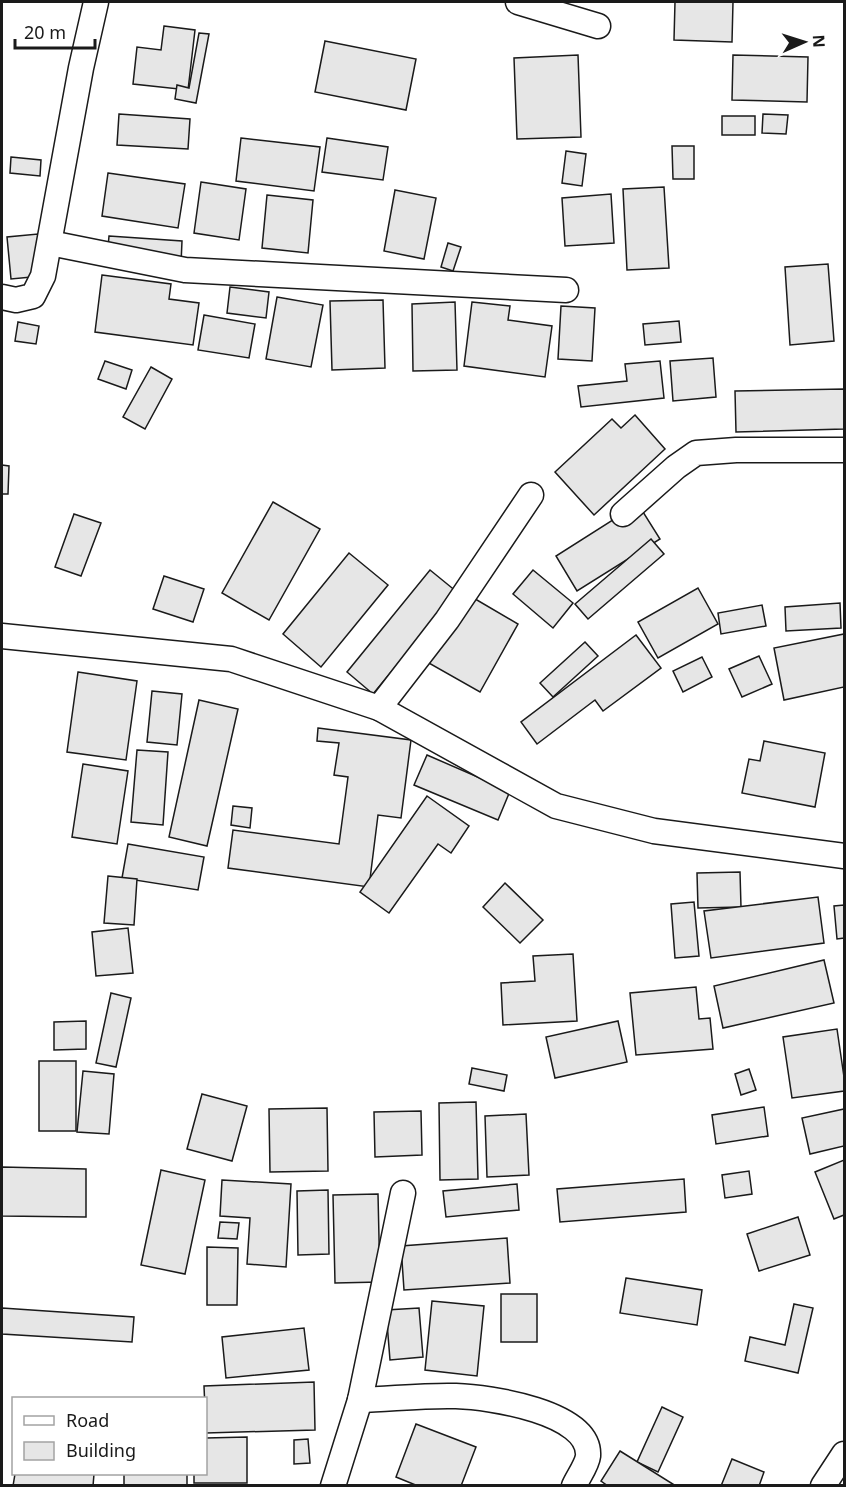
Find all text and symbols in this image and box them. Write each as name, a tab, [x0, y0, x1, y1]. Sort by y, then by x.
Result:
scale bar	[15, 12, 94, 50]
north arrow	[774, 12, 834, 72]
text: 20 m	[24, 20, 66, 44]
text: N	[808, 34, 830, 48]
legend	[12, 1397, 207, 1475]
text: Road	[66, 1408, 109, 1432]
text: Building	[66, 1438, 136, 1462]

